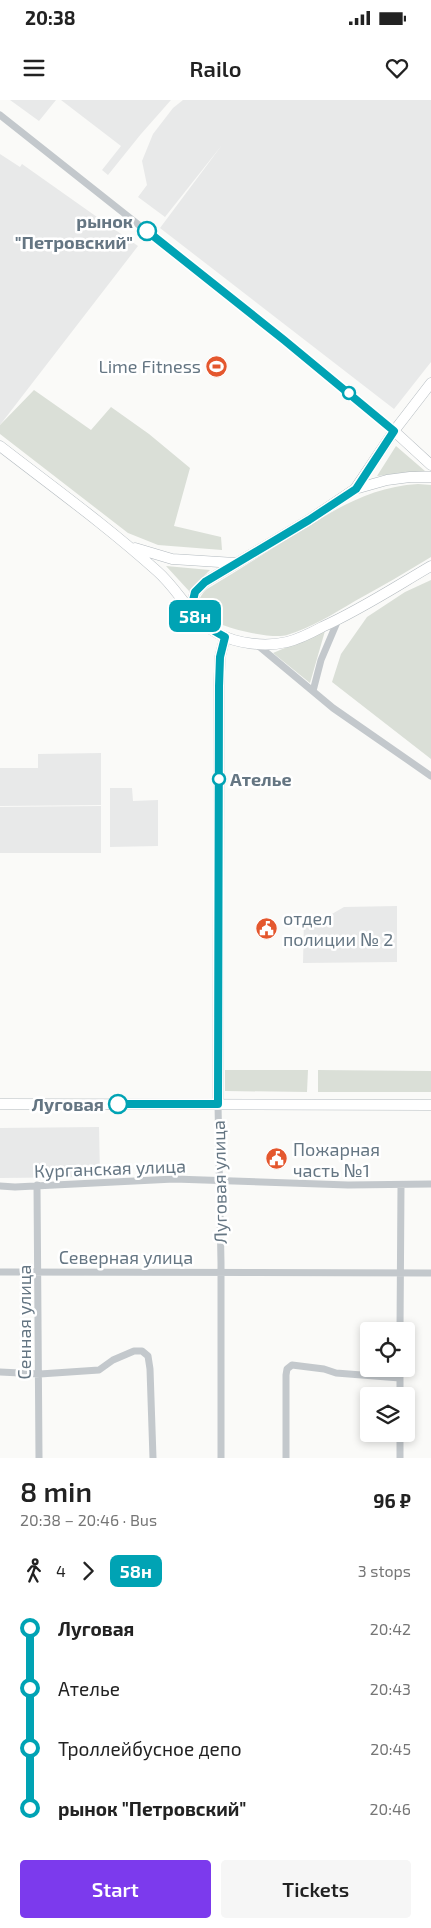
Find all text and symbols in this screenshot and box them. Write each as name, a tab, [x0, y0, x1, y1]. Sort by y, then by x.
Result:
text: 20:38	[25, 6, 76, 29]
icon: menu	[20, 54, 48, 82]
icon: heart	[383, 54, 411, 82]
text: Railo	[190, 55, 241, 81]
place label: рынок "Петровский"	[15, 210, 133, 253]
marker: рынок "Петровский"	[137, 221, 157, 241]
sports icon: Lime Fitness	[205, 354, 229, 378]
place label: Lime Fitness	[98, 355, 201, 377]
unlabelled marker	[342, 386, 356, 400]
line badge: 58н	[166, 600, 224, 632]
text: 58н	[179, 605, 211, 627]
place label: Ателье	[230, 768, 292, 790]
marker: Ателье	[212, 772, 226, 786]
place label: отдел полиции № 2	[283, 907, 393, 950]
public building icon: отдел полиции № 2	[255, 916, 279, 940]
place label: Луговая	[32, 1093, 104, 1115]
marker: Луговая	[108, 1094, 128, 1114]
street label: Луговая улица	[207, 1120, 231, 1244]
place label: Пожарная часть №1	[293, 1138, 380, 1181]
public building icon: Пожарная часть №1	[265, 1147, 289, 1171]
street label: Курганская улица	[34, 1154, 186, 1182]
street label: Северная улица	[59, 1246, 193, 1268]
street label: Сенная улица	[13, 1265, 35, 1379]
map controls	[360, 1322, 415, 1442]
button: locate	[360, 1322, 415, 1377]
button: layers	[360, 1387, 415, 1442]
text: 8 min	[20, 1474, 92, 1508]
text: 96 ₽	[373, 1489, 411, 1512]
text: 20:38 – 20:46 · Bus	[20, 1510, 157, 1529]
icon: walk	[20, 1557, 48, 1585]
icon: forward	[74, 1557, 102, 1585]
text: 58н	[120, 1560, 152, 1582]
text: 4	[56, 1561, 66, 1580]
text: 3 stops	[358, 1561, 411, 1580]
text: Луговая	[58, 1617, 134, 1640]
text: 20:42	[370, 1619, 411, 1638]
text: Ателье	[58, 1677, 120, 1700]
text: 20:43	[370, 1679, 411, 1698]
text: Троллейбусное депо	[58, 1737, 242, 1760]
text: 20:45	[370, 1739, 411, 1758]
text: рынок "Петровский"	[58, 1797, 246, 1820]
text: 20:46	[370, 1799, 411, 1818]
button: Start	[20, 1860, 211, 1918]
button: Tickets	[221, 1860, 411, 1918]

